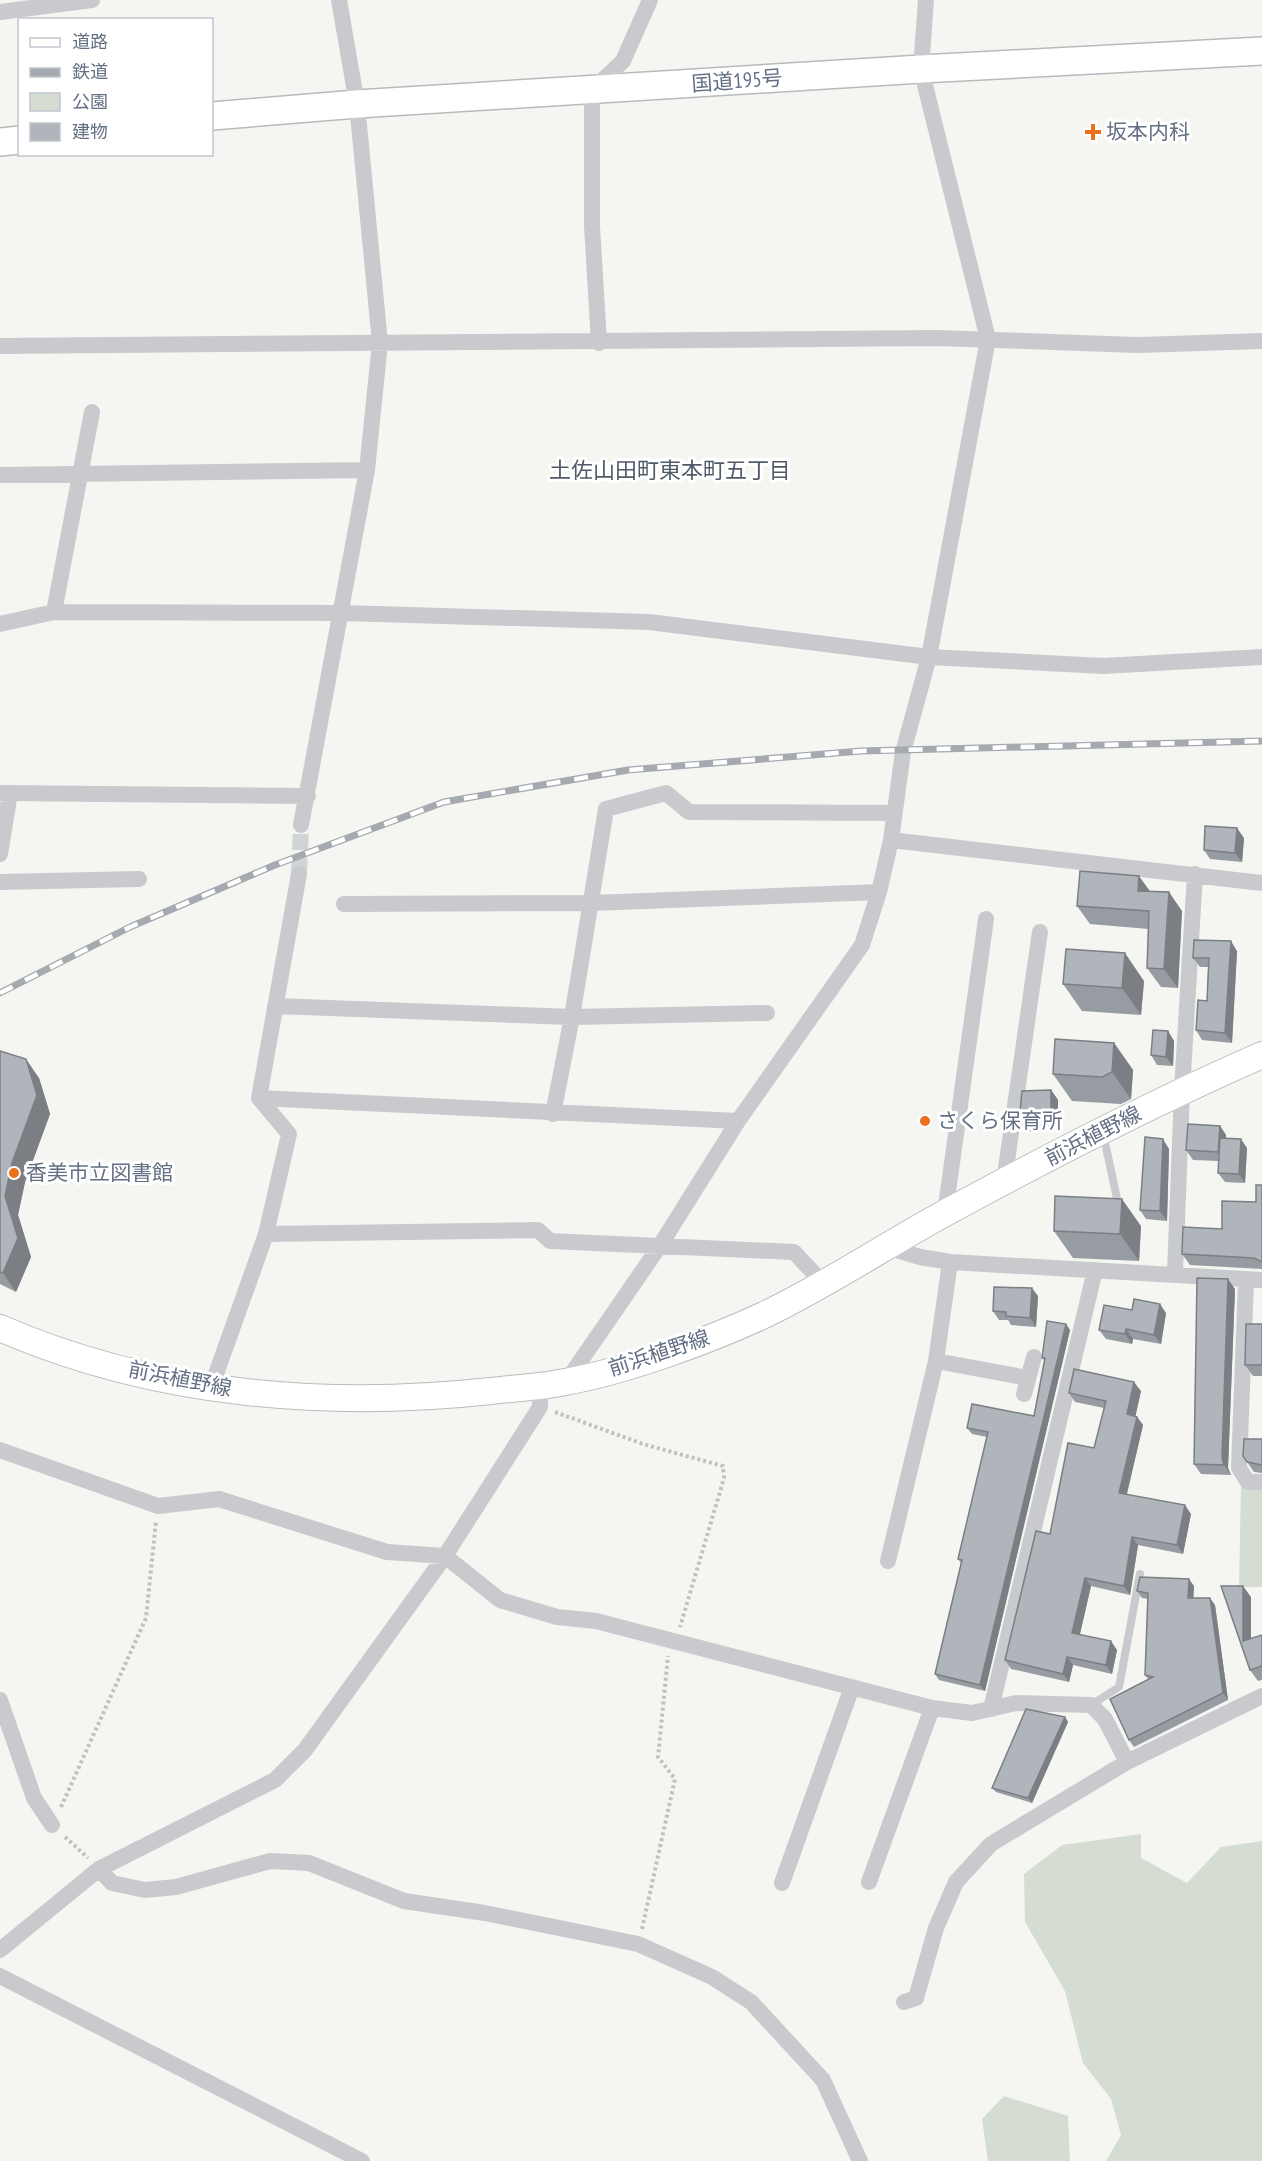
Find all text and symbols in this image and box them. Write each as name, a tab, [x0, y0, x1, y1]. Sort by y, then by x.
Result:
legend	[18, 18, 213, 156]
text: 道路	[72, 30, 108, 53]
text: 鉄道	[72, 60, 108, 83]
street label: 国道195号	[690, 64, 783, 97]
text: 公園	[72, 90, 108, 113]
place label: 坂本内科	[1106, 118, 1190, 145]
text: 建物	[72, 120, 108, 143]
marker: 坂本内科	[1084, 123, 1102, 141]
district label: 土佐山田町東本町五丁目	[549, 456, 791, 484]
street label: 前浜植野線	[1040, 1100, 1146, 1171]
place label: さくら保育所	[937, 1107, 1063, 1134]
marker: さくら保育所	[918, 1114, 932, 1128]
place label: 香美市立図書館	[26, 1159, 173, 1186]
marker: 香美市立図書館	[7, 1166, 21, 1180]
street label: 前浜植野線	[605, 1323, 713, 1382]
street label: 前浜植野線	[126, 1355, 234, 1402]

